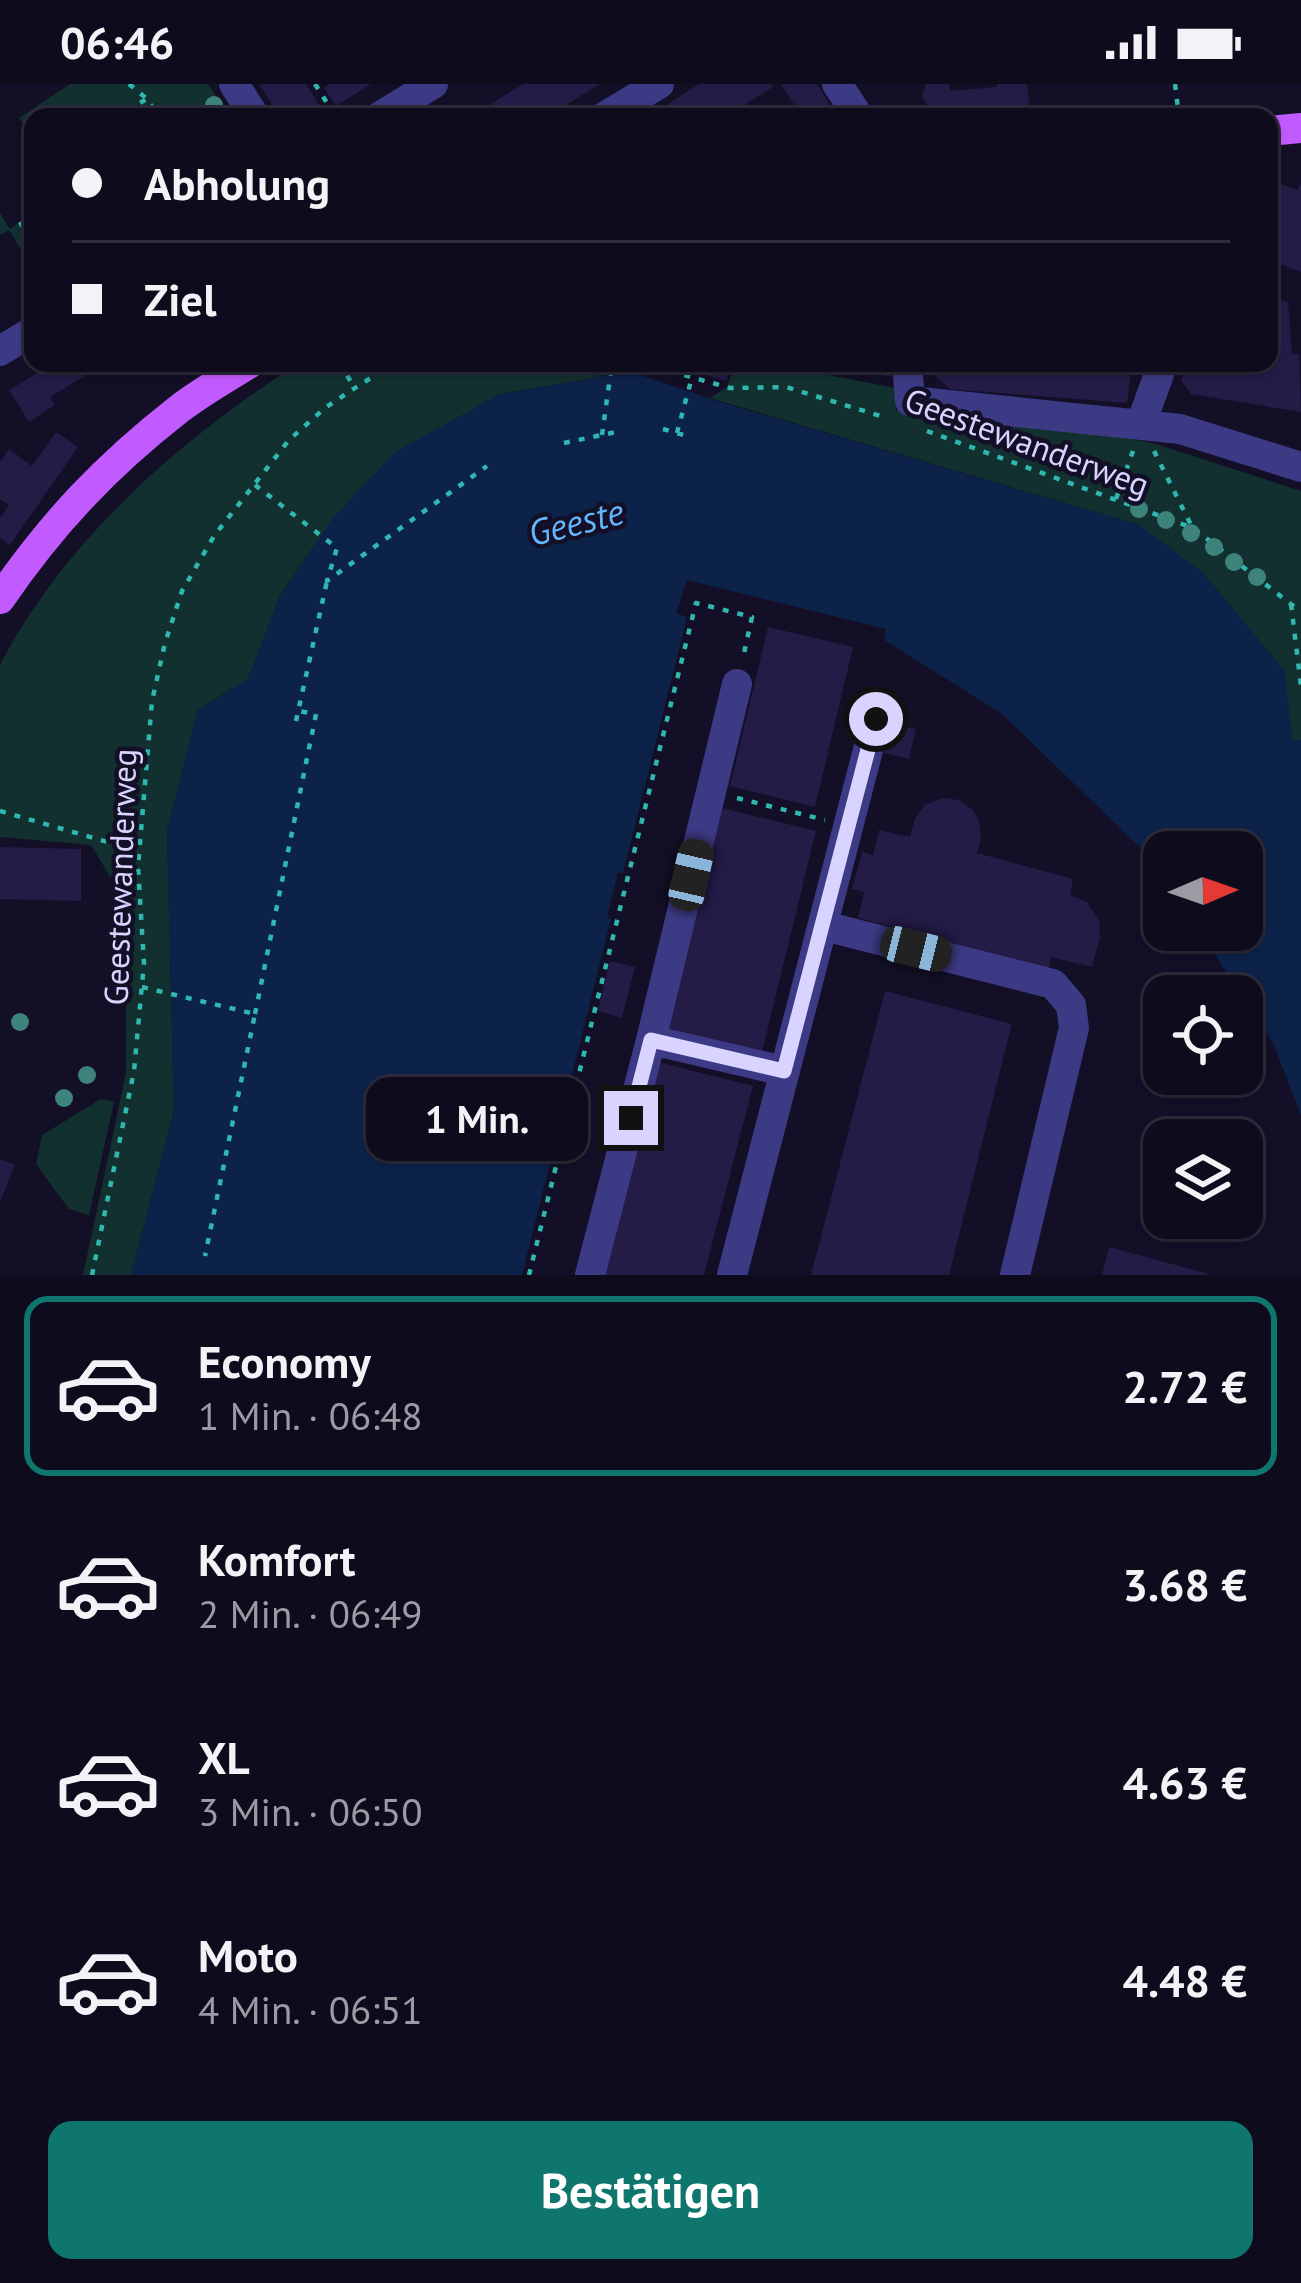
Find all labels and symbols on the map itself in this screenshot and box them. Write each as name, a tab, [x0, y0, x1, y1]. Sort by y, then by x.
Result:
street label: Geestewanderweg	[899, 377, 1155, 506]
water label: Geeste	[523, 487, 629, 556]
route start	[849, 692, 903, 746]
street label: Geestewanderweg	[94, 748, 145, 1006]
north arrow	[1143, 831, 1263, 951]
car	[665, 836, 717, 914]
car	[877, 923, 955, 975]
callout: 1 Min.	[367, 1076, 589, 1160]
route end	[604, 1091, 658, 1145]

